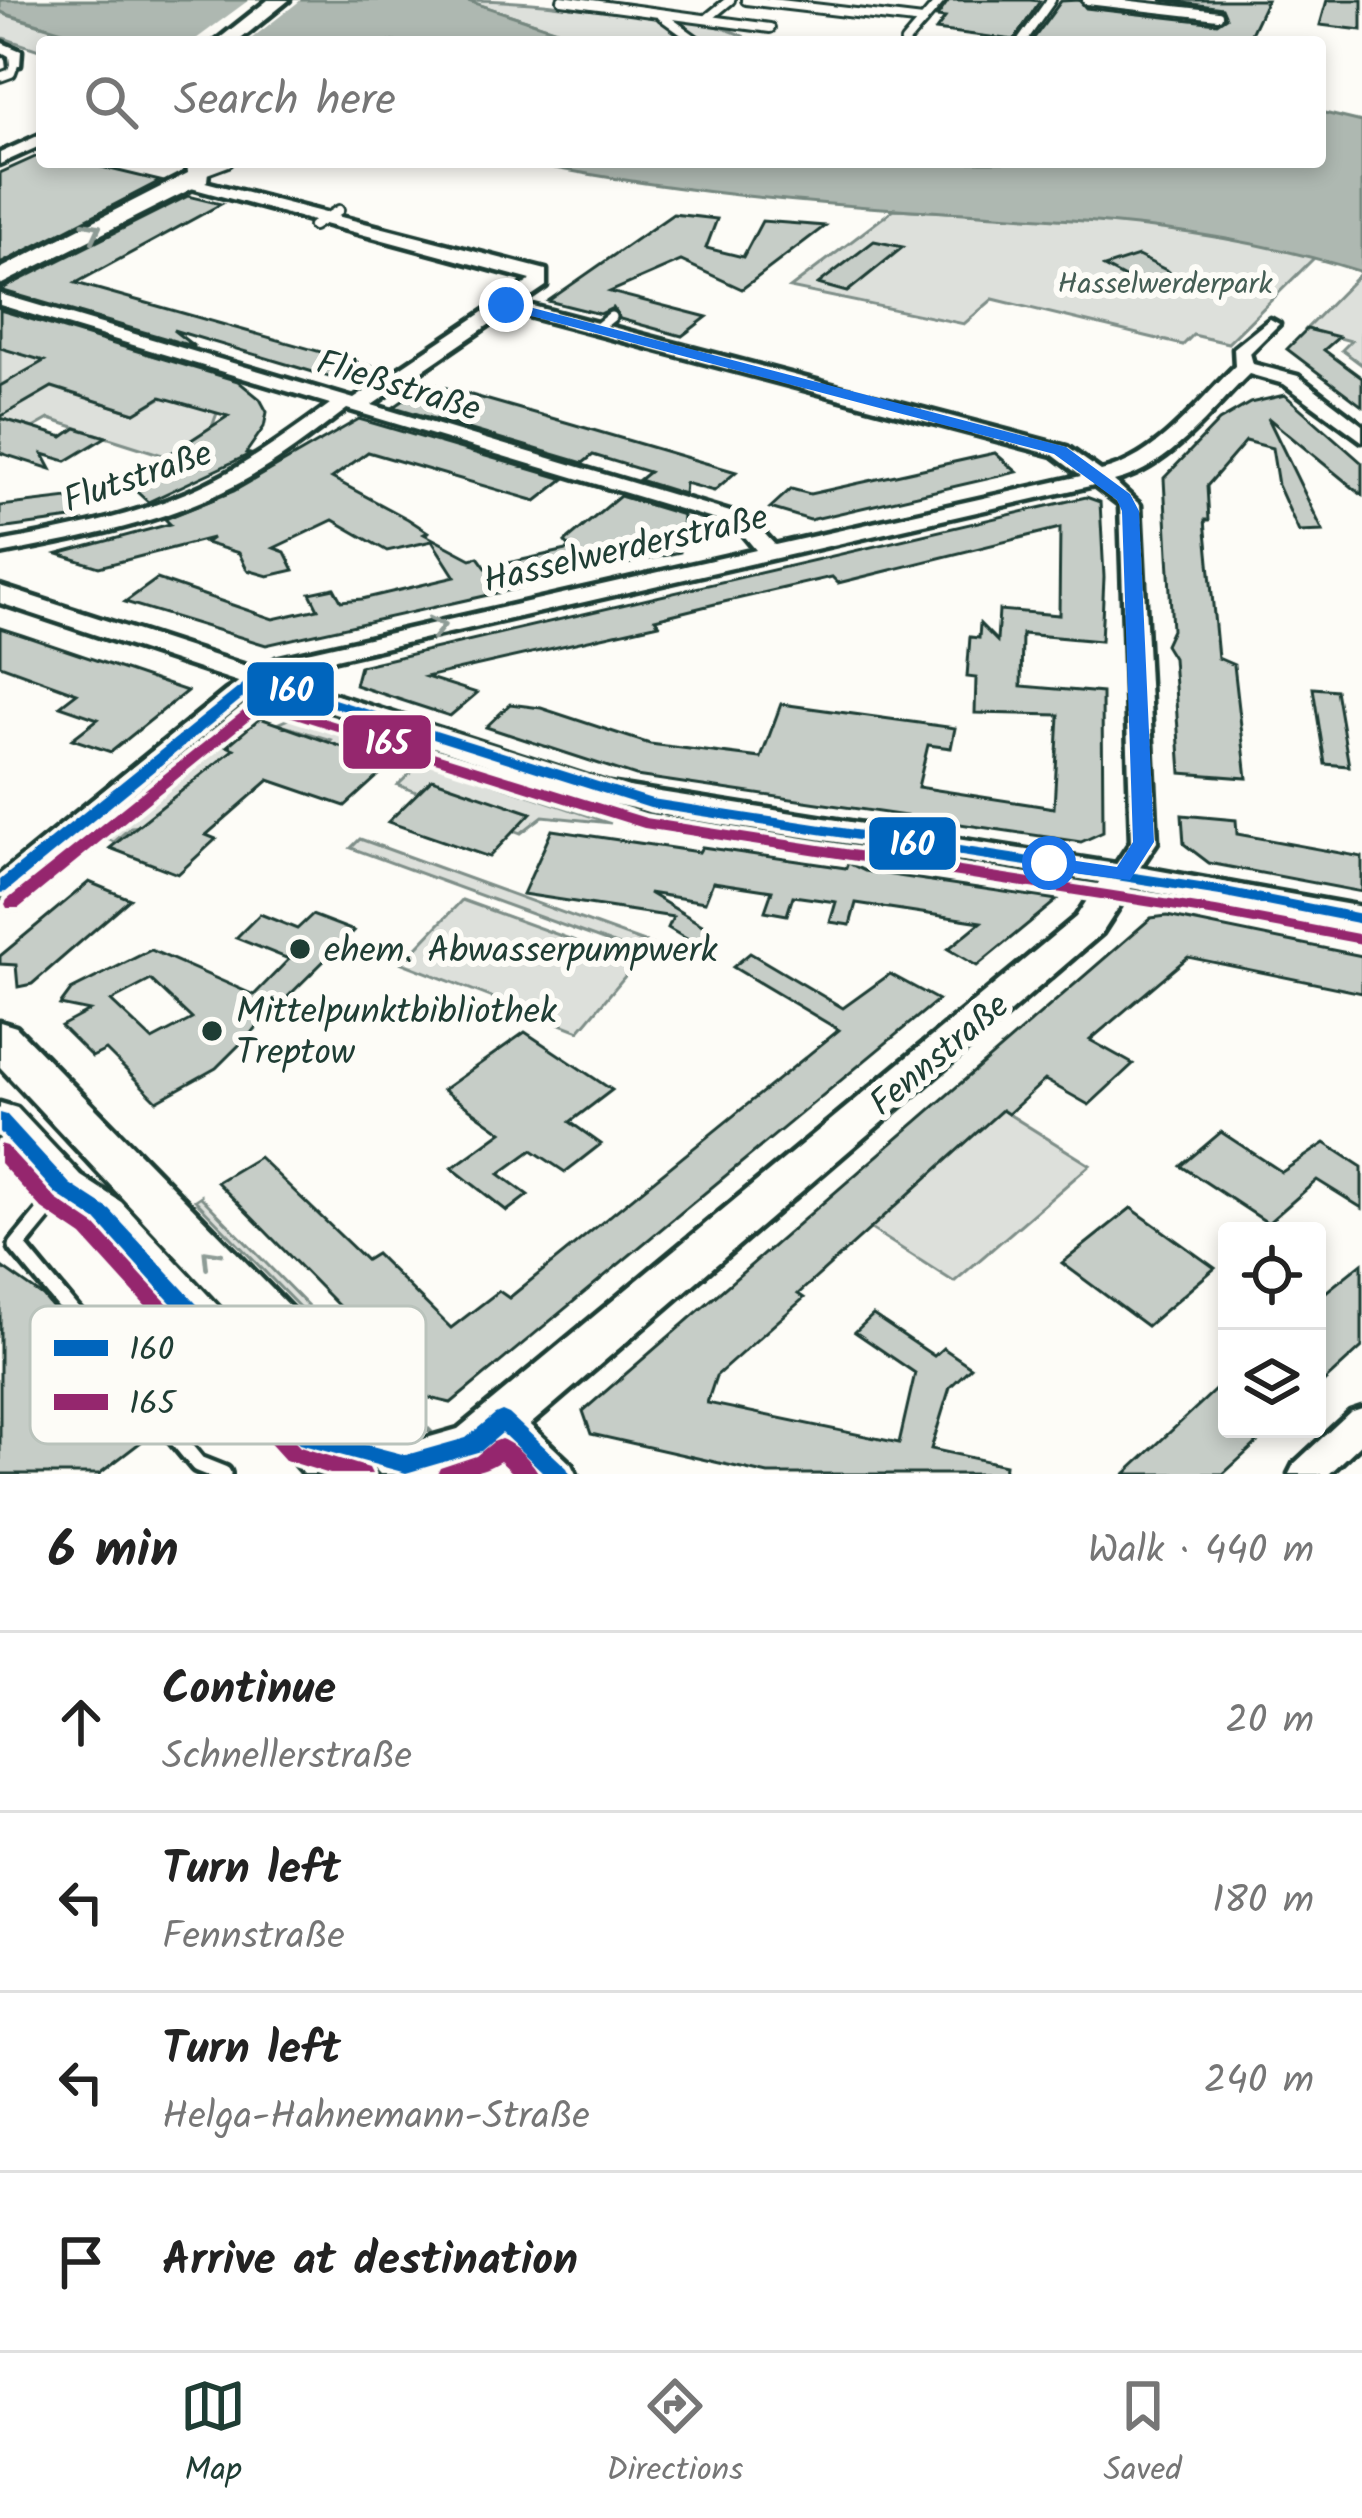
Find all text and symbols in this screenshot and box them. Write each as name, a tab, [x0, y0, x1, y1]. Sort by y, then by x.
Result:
search box	[36, 36, 1326, 168]
text: Search here	[174, 66, 396, 138]
icon: search	[78, 69, 144, 135]
one-way arrow	[81, 221, 102, 245]
park label: Hasselwerderpark	[1057, 261, 1273, 309]
route end	[479, 278, 533, 332]
street label: Fließstraße	[309, 335, 487, 439]
street label: Flutstraße	[56, 426, 220, 530]
street label: Hasselwerderstraße	[478, 490, 774, 611]
one-way arrow	[427, 615, 447, 640]
line badge: 160	[245, 660, 336, 718]
text: 160	[269, 666, 314, 719]
line badge: 165	[341, 713, 433, 771]
text: 165	[365, 719, 413, 772]
line badge: 160	[867, 815, 958, 872]
text: 160	[890, 820, 935, 873]
route start	[1022, 836, 1076, 890]
place label: ehem. Abwasserpumpwerk	[324, 924, 719, 981]
marker: ehem. Abwasserpumpwerk	[287, 936, 313, 962]
street label: Fennstraße	[857, 980, 1023, 1132]
place label: Mittelpunktbibliothek Treptow	[236, 985, 558, 1083]
marker: Mittelpunktbibliothek Treptow	[199, 1018, 225, 1044]
map controls	[1218, 1222, 1326, 1438]
button: locate	[1218, 1222, 1326, 1330]
one-way arrow	[202, 1249, 224, 1271]
legend	[30, 1306, 426, 1444]
text: 160	[129, 1325, 174, 1378]
button: layers	[1218, 1330, 1326, 1438]
text: 165	[129, 1379, 178, 1432]
text: 6 min	[48, 1512, 179, 1593]
text: Walk · 440 m	[1088, 1521, 1314, 1583]
text: Continue	[162, 1655, 336, 1727]
icon: ahead	[48, 1689, 114, 1755]
text: 20 m	[1225, 1691, 1314, 1753]
text: Schnellerstraße	[162, 1727, 412, 1789]
text: Turn left	[162, 1835, 341, 1907]
icon: left	[48, 1869, 114, 1935]
text: 180 m	[1212, 1871, 1314, 1933]
text: Fennstraße	[162, 1907, 345, 1969]
text: Turn left	[162, 2015, 341, 2087]
icon: left	[48, 2049, 114, 2115]
text: 240 m	[1204, 2051, 1314, 2113]
text: Helga-Hahnemann-Straße	[162, 2087, 590, 2149]
text: Arrive at destination	[162, 2226, 578, 2298]
icon: arrive	[48, 2229, 114, 2295]
tab: Map	[180, 2373, 246, 2498]
tab: Directions	[606, 2373, 743, 2498]
tab: Saved	[1104, 2373, 1182, 2498]

